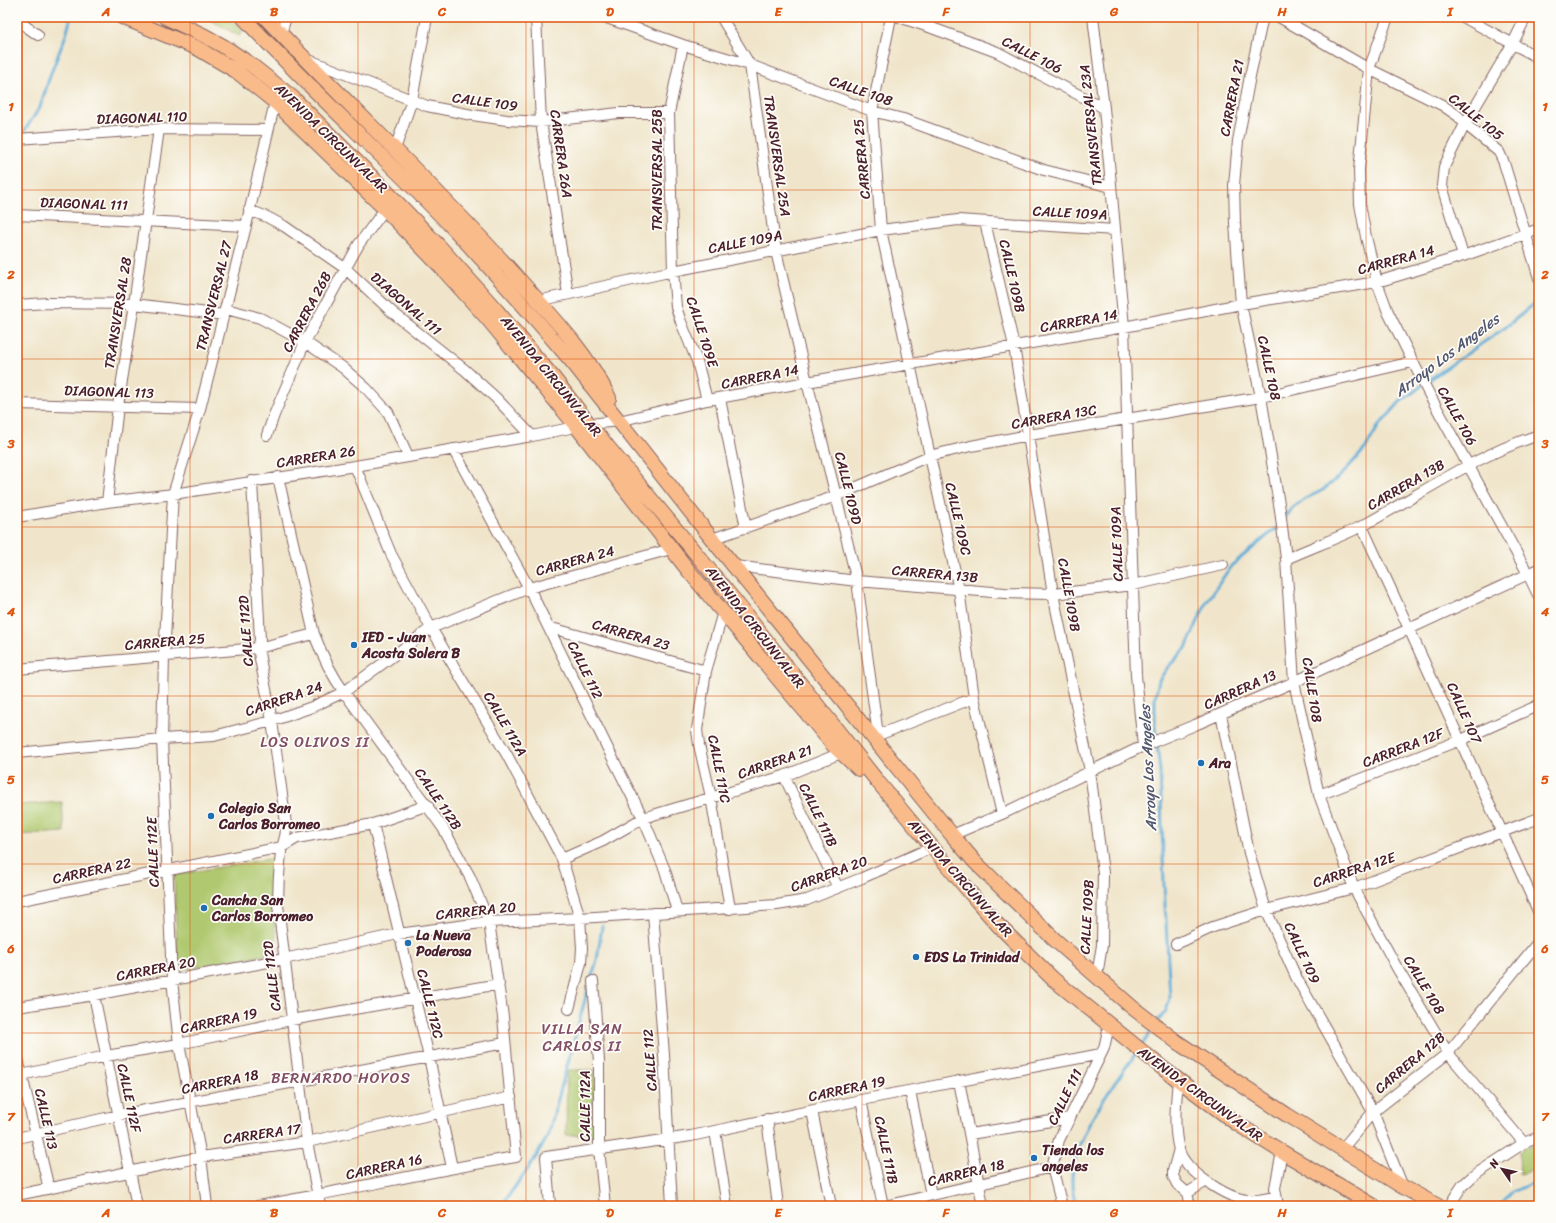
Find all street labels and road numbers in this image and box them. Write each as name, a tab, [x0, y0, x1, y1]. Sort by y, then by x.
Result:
street label: CALLE 106	[997, 29, 1067, 81]
street label: CARRERA 21	[1212, 57, 1252, 139]
street label: TRANSVERSAL 23A	[1072, 63, 1110, 187]
street label: CALLE 108	[826, 69, 897, 114]
street label: AVENIDA CIRCUNVALAR	[267, 76, 394, 200]
street label: CALLE 109	[451, 85, 520, 119]
street label: CALLE 105	[1443, 87, 1510, 148]
street label: TRANSVERSAL 25A	[756, 94, 798, 218]
street label: DIAGONAL 110	[96, 104, 188, 132]
street label: CARRERA 26A	[542, 108, 580, 200]
street label: TRANSVERSAL 25B	[645, 109, 670, 231]
street label: CARRERA 25	[846, 117, 878, 200]
street label: DIAGONAL 111	[40, 190, 128, 218]
street label: CALLE 109A	[1032, 199, 1108, 227]
street label: CALLE 109A	[706, 223, 784, 261]
street label: TRANSVERSAL 27	[188, 237, 240, 354]
street label: CALLE 109B	[991, 237, 1033, 315]
street label: CARRERA 14	[1355, 238, 1437, 282]
street label: TRANSVERSAL 28	[97, 255, 139, 371]
street label: DIAGONAL 111	[365, 266, 447, 342]
street label: CARRERA 26B	[275, 267, 339, 357]
street label: CALLE 109E	[679, 293, 726, 372]
street label: CARRERA 14	[1038, 302, 1120, 340]
street label: AVENIDA CIRCUNVALAR	[493, 309, 608, 443]
street label: CALLE 108	[1250, 333, 1288, 403]
street label: CARRERA 14	[719, 357, 801, 397]
street label: DIAGONAL 113	[64, 378, 155, 406]
street label: CALLE 106	[1430, 381, 1484, 451]
street label: CARRERA 13C	[1009, 397, 1099, 437]
street label: CARRERA 26	[275, 438, 357, 476]
street label: CALLE 109D	[827, 449, 869, 528]
street label: CARRERA 13B	[1362, 453, 1450, 517]
street label: CALLE 109C	[937, 480, 979, 558]
street label: CALLE 109A	[1103, 506, 1131, 582]
street label: CARRERA 24	[533, 538, 617, 584]
street label: CALLE 109B	[1050, 556, 1088, 634]
street label: CARRERA 13B	[891, 558, 979, 590]
street label: AVENIDA CIRCUNVALAR	[698, 559, 812, 694]
street label: CALLE 112D	[231, 594, 261, 667]
street label: CARRERA 23	[589, 612, 673, 658]
street label: CARRERA 25	[124, 626, 207, 658]
street label: CALLE 112	[560, 636, 610, 704]
street label: CALLE 108	[1295, 656, 1330, 725]
street label: CARRERA 13	[1200, 663, 1281, 717]
street label: CARRERA 24	[242, 674, 326, 724]
street label: CALLE 107	[1439, 678, 1489, 749]
street label: CALLE 112A	[476, 687, 534, 761]
street label: CARRERA 12F	[1359, 721, 1449, 775]
street label: CALLE 111C	[700, 733, 738, 806]
street label: CARRERA 21	[734, 738, 816, 786]
street label: CALLE 112B	[408, 762, 468, 836]
street label: CALLE 111B	[792, 778, 844, 852]
street label: AVENIDA CIRCUNVALAR	[900, 812, 1019, 943]
street label: CALLE 112E	[139, 815, 167, 887]
street label: CARRERA 12E	[1309, 845, 1400, 895]
street label: CARRERA 20	[787, 848, 871, 900]
street label: CARRERA 22	[50, 850, 134, 892]
street label: CALLE 109B	[1073, 879, 1101, 955]
street label: CARRERA 20	[435, 894, 518, 928]
street label: CALLE 109	[1277, 918, 1327, 988]
street label: CALLE 112D	[255, 939, 289, 1013]
street label: CARRERA 20	[114, 949, 198, 989]
street label: CALLE 108	[1396, 950, 1452, 1020]
street label: CALLE 112C	[409, 966, 451, 1042]
street label: CARRERA 19	[178, 1001, 260, 1041]
street label: CARRERA 12B	[1369, 1026, 1451, 1100]
street label: CALLE 112	[635, 1028, 665, 1092]
street label: AVENIDA CIRCUNVALAR	[1131, 1039, 1269, 1149]
street label: CALLE 112F	[109, 1061, 149, 1136]
street label: CARRERA 18	[179, 1062, 261, 1102]
street label: CALLE 111	[1041, 1064, 1089, 1130]
street label: CARRERA 19	[806, 1069, 888, 1109]
street label: CALLE 112A	[573, 1070, 598, 1142]
street label: CALLE 113	[27, 1086, 65, 1152]
street label: CALLE 111B	[867, 1114, 905, 1187]
street label: CARRERA 17	[222, 1116, 303, 1152]
street label: CARRERA 16	[343, 1147, 425, 1187]
street label: CARRERA 18	[925, 1152, 1007, 1194]

